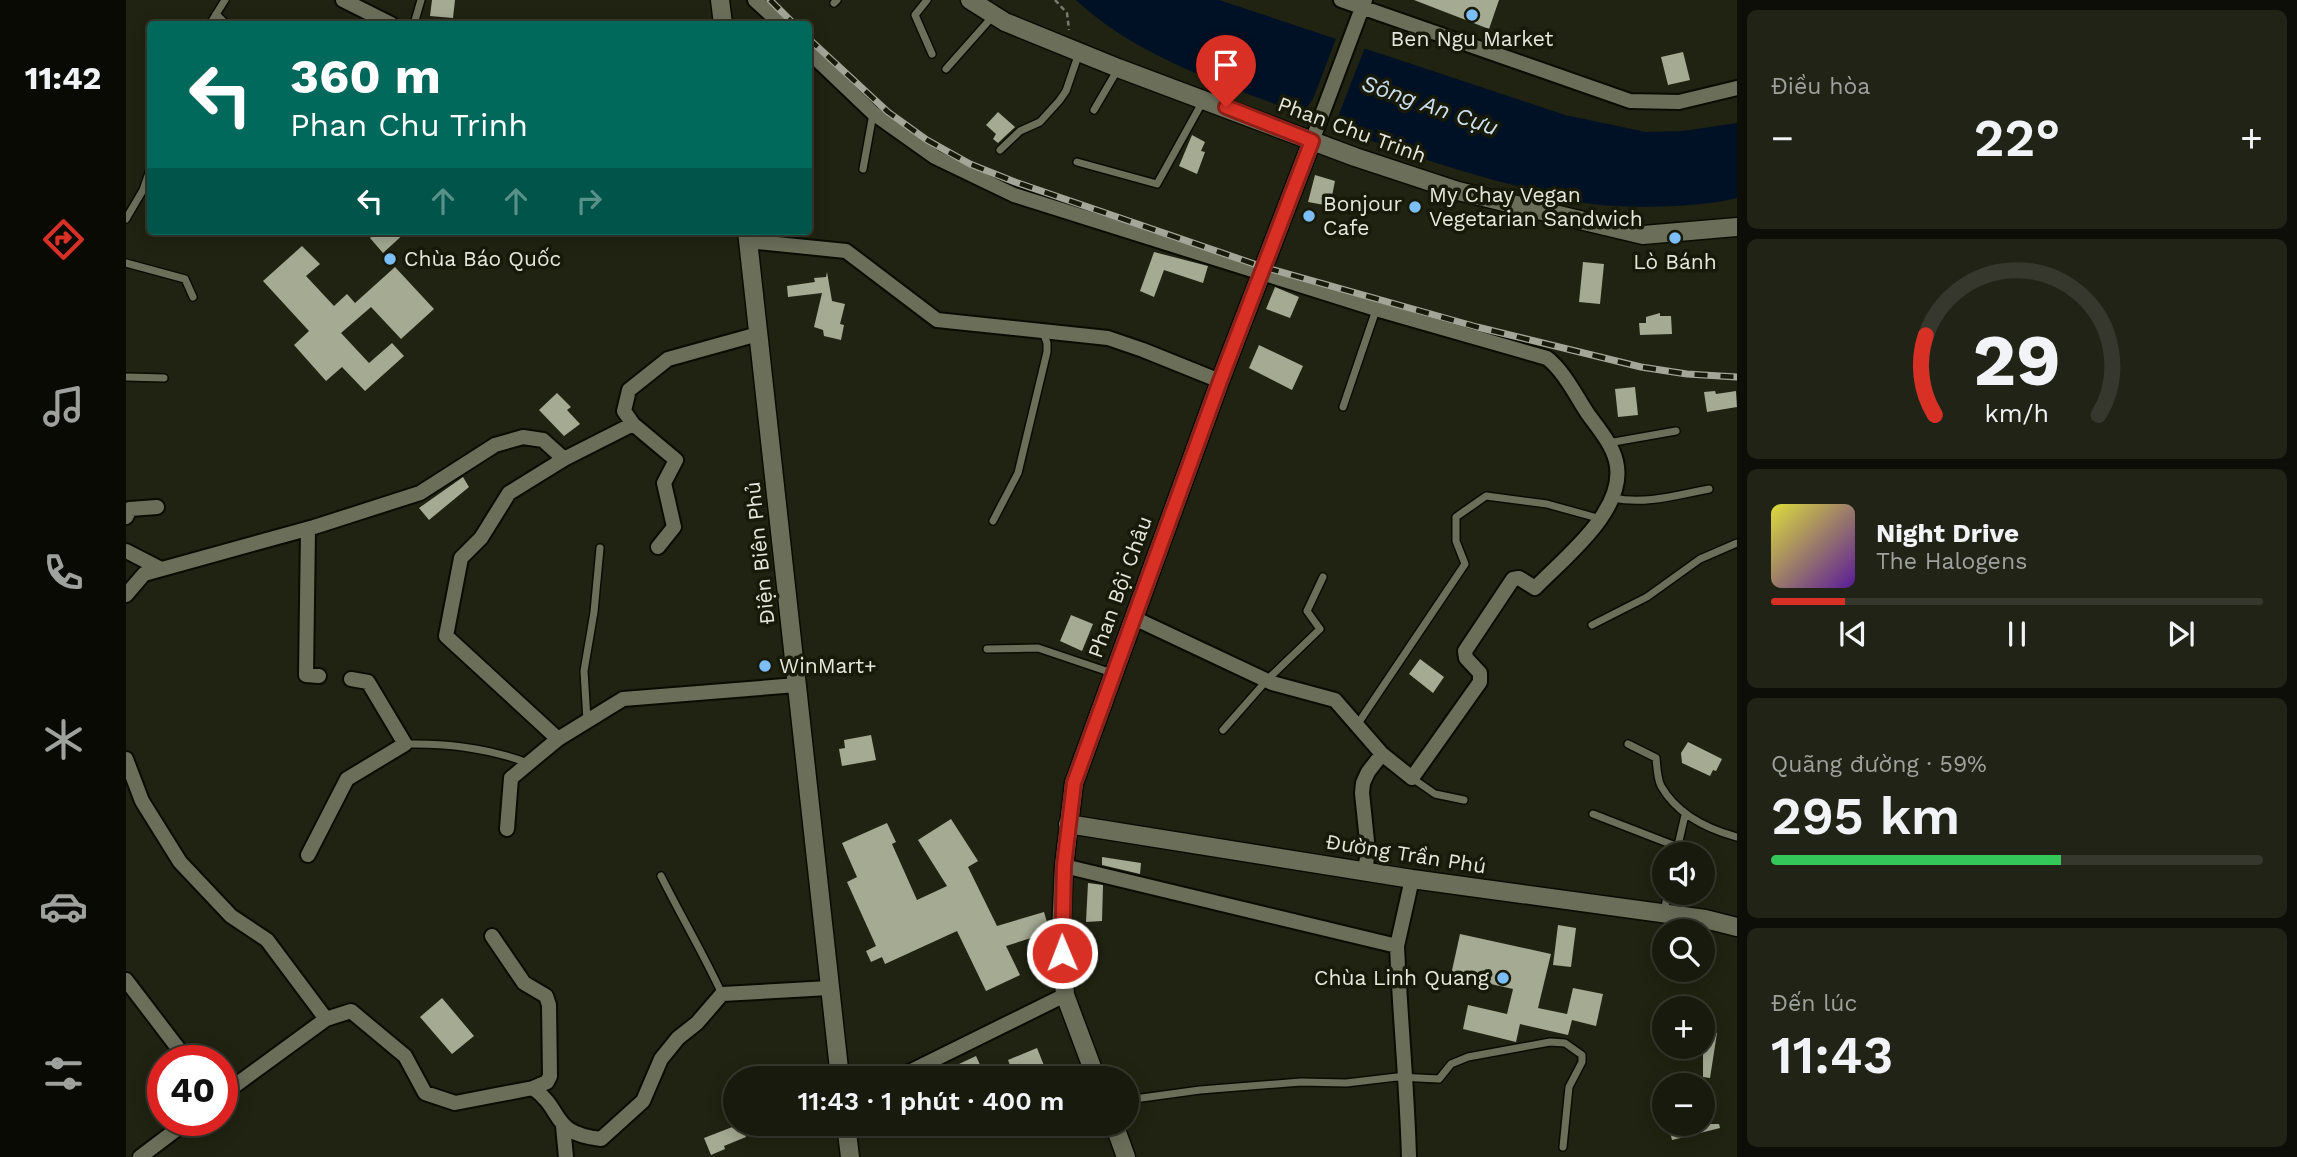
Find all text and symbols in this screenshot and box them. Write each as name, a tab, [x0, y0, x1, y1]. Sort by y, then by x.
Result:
marker: Ben Ngu Market	[1464, 7, 1480, 23]
place label: Ben Ngu Market	[1391, 26, 1554, 51]
pin	[1196, 35, 1256, 107]
icon: arrive	[1207, 46, 1245, 84]
text: 360 m	[290, 47, 441, 105]
icon: left	[175, 49, 266, 140]
text: 11:42	[25, 59, 101, 97]
water label: Sông An Cựu	[1358, 70, 1502, 141]
text: Điều hòa	[1771, 73, 1870, 100]
street label: Phan Chu Trinh	[1275, 91, 1430, 168]
text: Phan Chu Trinh	[290, 106, 528, 144]
text: 22°	[1974, 108, 2060, 169]
text: −	[1771, 116, 1794, 160]
text: +	[2240, 116, 2263, 160]
icon: left	[351, 182, 389, 220]
icon: ahead	[424, 182, 462, 220]
icon: ahead	[497, 182, 535, 220]
icon: right	[570, 182, 608, 220]
place label: My Chay Vegan Vegetarian Sandwich	[1429, 182, 1643, 231]
place label: Bonjour Cafe	[1323, 191, 1402, 240]
marker: My Chay Vegan Vegetarian Sandwich	[1407, 199, 1423, 215]
marker: Bonjour Cafe	[1301, 208, 1317, 224]
icon: directions	[39, 215, 88, 264]
marker: Lò Bánh	[1667, 230, 1683, 246]
place label: Chùa Báo Quốc	[404, 246, 561, 271]
place label: Lò Bánh	[1633, 249, 1717, 274]
marker: Chùa Báo Quốc	[382, 251, 398, 267]
text: 29	[1973, 318, 2061, 404]
icon: music	[39, 382, 88, 431]
text: km/h	[1985, 399, 2049, 428]
street label: Điện Biên Phủ	[740, 480, 779, 626]
street label: Phan Bội Châu	[1082, 512, 1157, 661]
text: Night Drive	[1876, 518, 2019, 548]
icon: phone	[39, 548, 88, 597]
text: The Halogens	[1876, 548, 2027, 575]
icon: previous	[1834, 615, 1872, 653]
icon: pause	[1998, 615, 2036, 653]
icon: next	[2162, 615, 2200, 653]
place label: WinMart+	[779, 653, 877, 678]
marker: WinMart+	[757, 658, 773, 674]
icon: climate	[39, 715, 88, 764]
text: Quãng đường · 59%	[1771, 751, 1987, 778]
text: 295 km	[1771, 786, 1960, 847]
street label: Đường Trần Phú	[1324, 828, 1488, 879]
map controls	[1652, 842, 1715, 1136]
button: sound	[1652, 842, 1715, 905]
icon: car	[39, 882, 88, 931]
position arrow	[1025, 916, 1099, 990]
button: search	[1652, 919, 1715, 982]
place label: Chùa Linh Quang	[1314, 965, 1490, 990]
marker: Chùa Linh Quang	[1495, 970, 1511, 986]
text: Đến lúc	[1771, 990, 1857, 1017]
button: +	[1652, 996, 1715, 1059]
text: 11:43	[1771, 1025, 1893, 1086]
speed limit sign: 40	[147, 1045, 238, 1136]
icon: filters	[39, 1049, 88, 1098]
button: −	[1652, 1073, 1715, 1136]
text: 11:43 · 1 phút · 400 m	[798, 1086, 1064, 1116]

